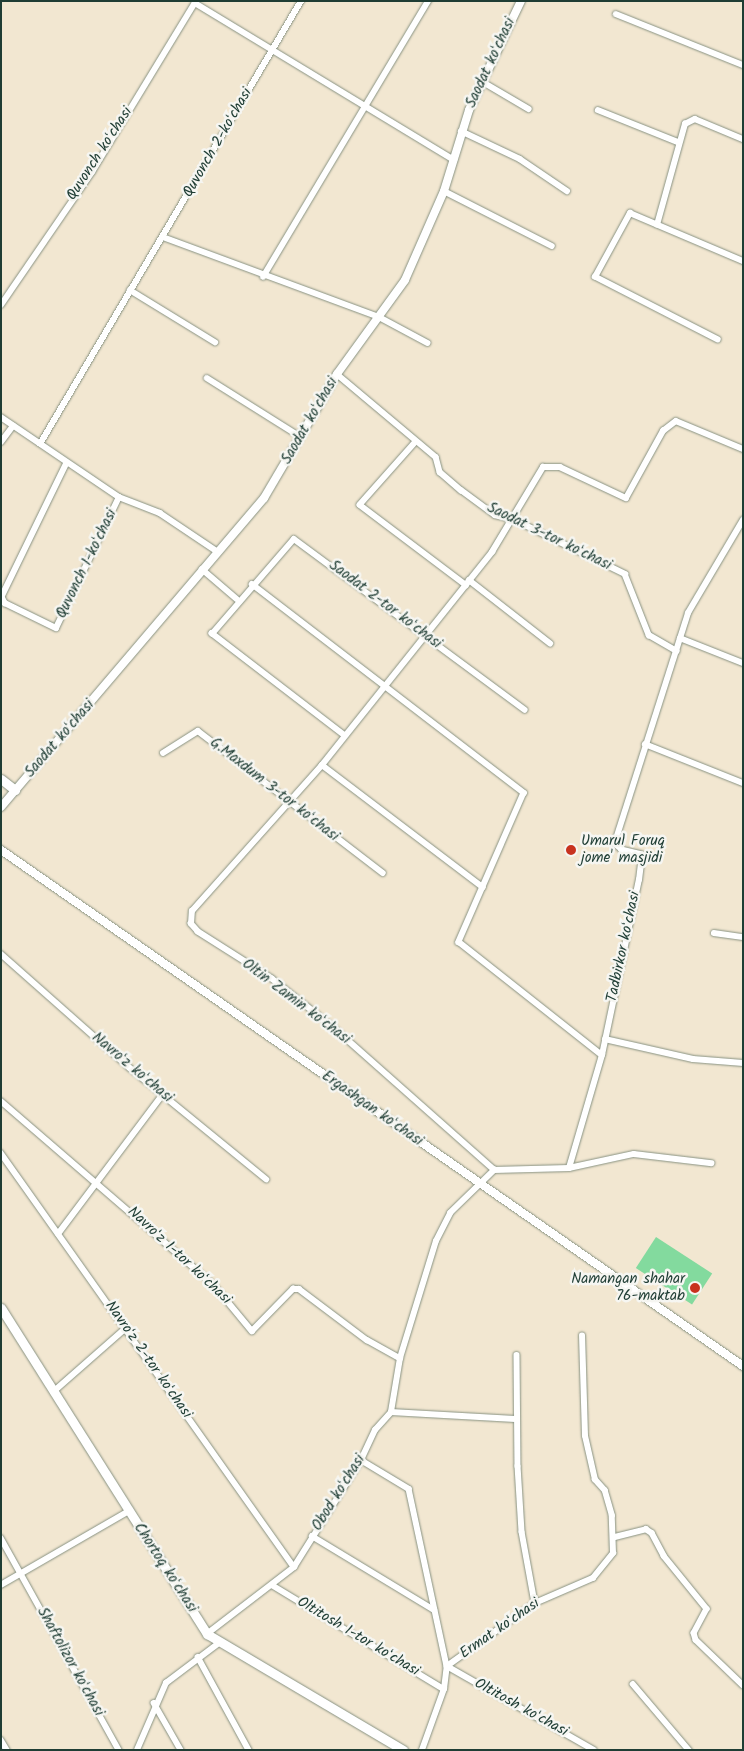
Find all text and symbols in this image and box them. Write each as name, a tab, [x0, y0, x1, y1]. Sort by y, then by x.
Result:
street label: Saodat koʻchasi	[462, 15, 520, 111]
street label: Quvonch 2-koʻchasi	[179, 85, 257, 201]
street label: Quvonch koʻchasi	[63, 104, 137, 204]
street label: Saodat koʻchasi	[278, 374, 342, 468]
street label: Saodat 3-tor koʻchasi	[484, 499, 614, 575]
street label: Quvonch 1-koʻchasi	[53, 507, 121, 621]
street label: Saodat 2-tor koʻchasi	[325, 557, 445, 653]
street label: Saodat koʻchasi	[21, 696, 99, 782]
street label: G.Maxdum 3-tor koʻchasi	[206, 734, 342, 846]
place label: Umarul Foruq jome' masjidi	[581, 832, 665, 867]
marker: Umarul Foruq jome' masjidi	[565, 844, 577, 856]
street label: Tadbirkor koʻchasi	[603, 890, 645, 1004]
street label: Oltin Zamin koʻchasi	[238, 955, 354, 1049]
street label: Navroʻz koʻchasi	[88, 1029, 176, 1107]
street label: Ergashgan koʻchasi	[318, 1067, 426, 1151]
street label: Navroʻz 1-tor koʻchasi	[123, 1203, 235, 1309]
place label: Namangan shahar 76-maktab	[571, 1270, 685, 1305]
marker: Namangan shahar 76-maktab	[689, 1282, 701, 1294]
street label: Navroʻz 2-tor koʻchasi	[101, 1298, 195, 1422]
street label: Obod koʻchasi	[309, 1452, 369, 1534]
street label: Chortoq koʻchasi	[129, 1520, 201, 1616]
street label: Oltitosh 1-tor koʻchasi	[294, 1593, 422, 1681]
street label: Ermat koʻchasi	[457, 1595, 543, 1663]
street label: Shaftolizor koʻchasi	[33, 1604, 107, 1720]
street label: Oltitosh koʻchasi	[471, 1675, 571, 1741]

